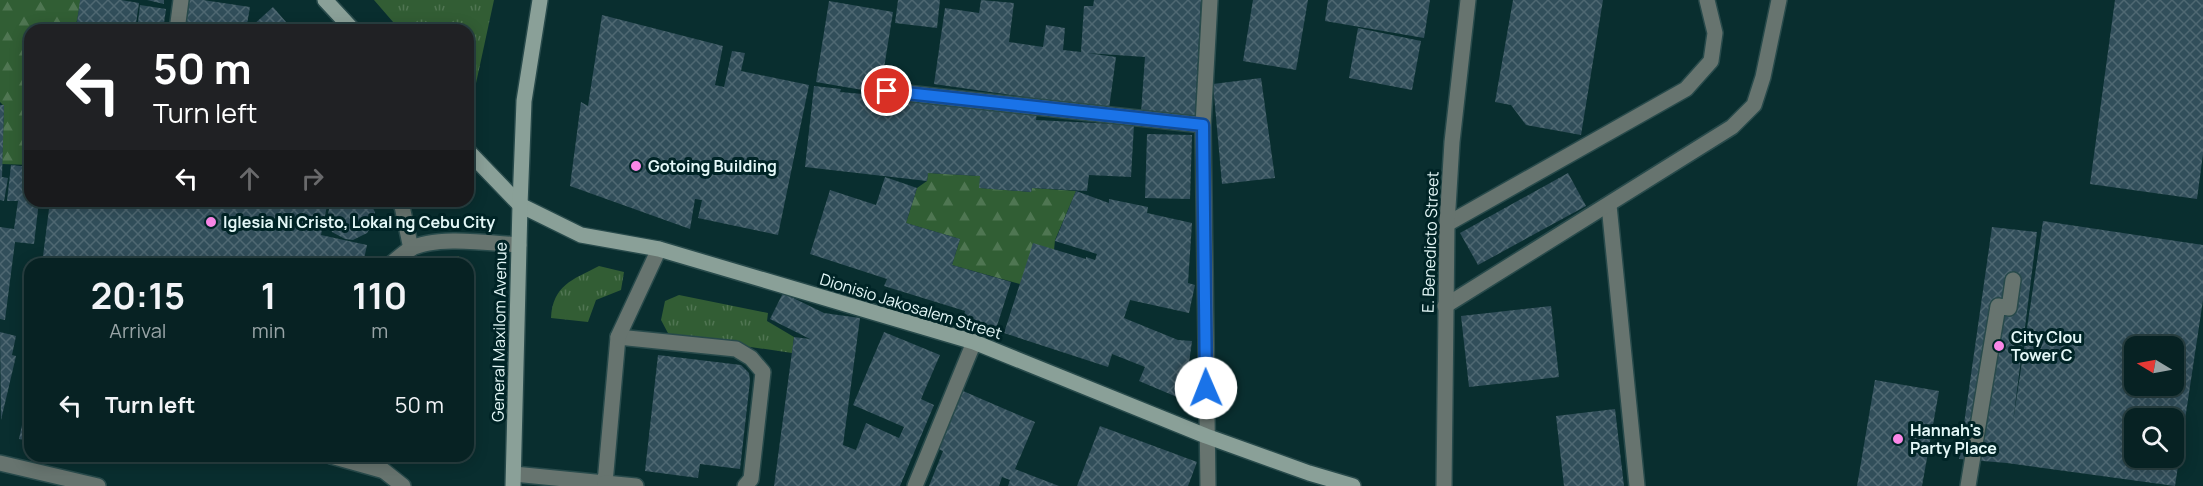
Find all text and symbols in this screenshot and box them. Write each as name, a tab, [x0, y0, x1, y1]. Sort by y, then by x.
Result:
text: 50 m	[153, 39, 251, 97]
icon: left	[54, 48, 132, 126]
pin	[861, 65, 912, 116]
icon: arrive	[870, 74, 903, 107]
text: Turn left	[153, 94, 257, 131]
place label: Gotoing Building	[648, 155, 777, 177]
marker: Gotoing Building	[629, 159, 643, 173]
icon: left	[170, 162, 203, 195]
icon: ahead	[233, 162, 266, 195]
icon: right	[296, 162, 329, 195]
street label: E. Benedicto Street	[1417, 171, 1443, 313]
place label: Iglesia Ni Cristo, Lokal ng Cebu City	[223, 211, 495, 233]
marker: Iglesia Ni Cristo, Lokal ng Cebu City	[204, 215, 218, 229]
street label: General Maxilom Avenue	[486, 242, 512, 422]
street label: Dionisio Jakosalem Street	[817, 268, 1005, 344]
text: 20:15	[91, 271, 185, 320]
text: 1	[261, 271, 276, 320]
text: 110	[352, 271, 407, 320]
text: Arrival	[109, 317, 166, 344]
text: min	[252, 317, 285, 344]
text: m	[371, 317, 388, 344]
place label: City Clou Tower C	[2011, 326, 2082, 366]
north arrow	[2124, 336, 2184, 396]
map controls	[2124, 336, 2184, 468]
marker: City Clou Tower C	[1992, 339, 2006, 353]
position arrow	[1174, 356, 1238, 420]
icon: left	[54, 389, 87, 422]
text: Turn left	[105, 390, 195, 420]
text: 50 m	[395, 390, 444, 420]
button: search	[2124, 408, 2184, 468]
place label: Hannah's Party Place	[1910, 419, 1997, 459]
marker: Hannah's Party Place	[1891, 432, 1905, 446]

